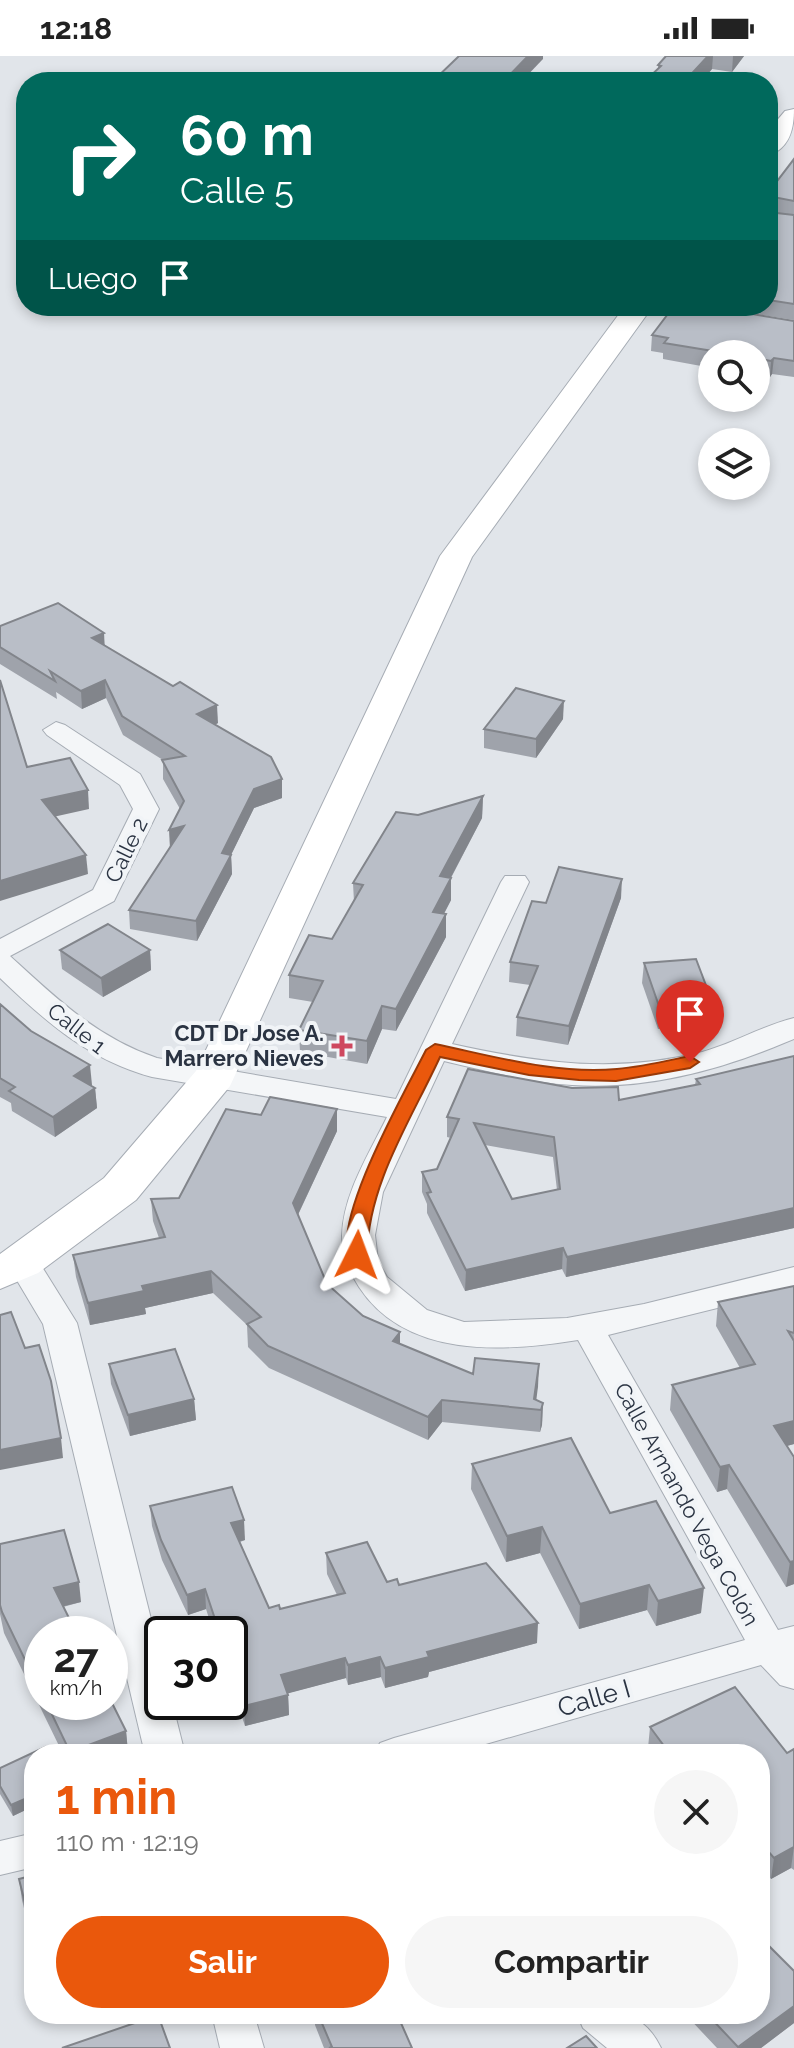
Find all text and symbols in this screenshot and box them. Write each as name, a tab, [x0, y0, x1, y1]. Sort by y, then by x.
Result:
text: 12:18	[40, 11, 112, 46]
text: 60 m	[180, 102, 314, 168]
icon: right	[48, 104, 152, 208]
text: Calle 5	[180, 169, 294, 211]
icon: arrive	[153, 256, 197, 300]
text: Luego	[48, 261, 137, 296]
map controls	[698, 340, 770, 500]
button: search	[698, 340, 770, 412]
button: layers	[698, 428, 770, 500]
street label: Calle 2	[99, 813, 153, 887]
pin	[656, 980, 724, 1062]
icon: arrive	[668, 992, 712, 1036]
street label: Calle 1	[43, 997, 111, 1059]
place label: CDT Dr Jose A. Marrero Nieves	[164, 1020, 324, 1071]
marker: CDT Dr Jose A. Marrero Nieves	[331, 1035, 353, 1057]
position arrow	[315, 1213, 399, 1297]
street label: Calle Armando Vega Colón	[609, 1378, 765, 1630]
speed limit sign: 30	[144, 1616, 248, 1720]
text: 27	[53, 1634, 98, 1681]
street label: Calle I	[554, 1673, 634, 1723]
text: km/h	[50, 1676, 102, 1700]
text: 1 min	[56, 1769, 177, 1825]
button: close	[654, 1770, 738, 1854]
text: 110 m · 12:19	[56, 1827, 199, 1857]
button: Salir	[56, 1916, 389, 2008]
button: Compartir	[405, 1916, 738, 2008]

